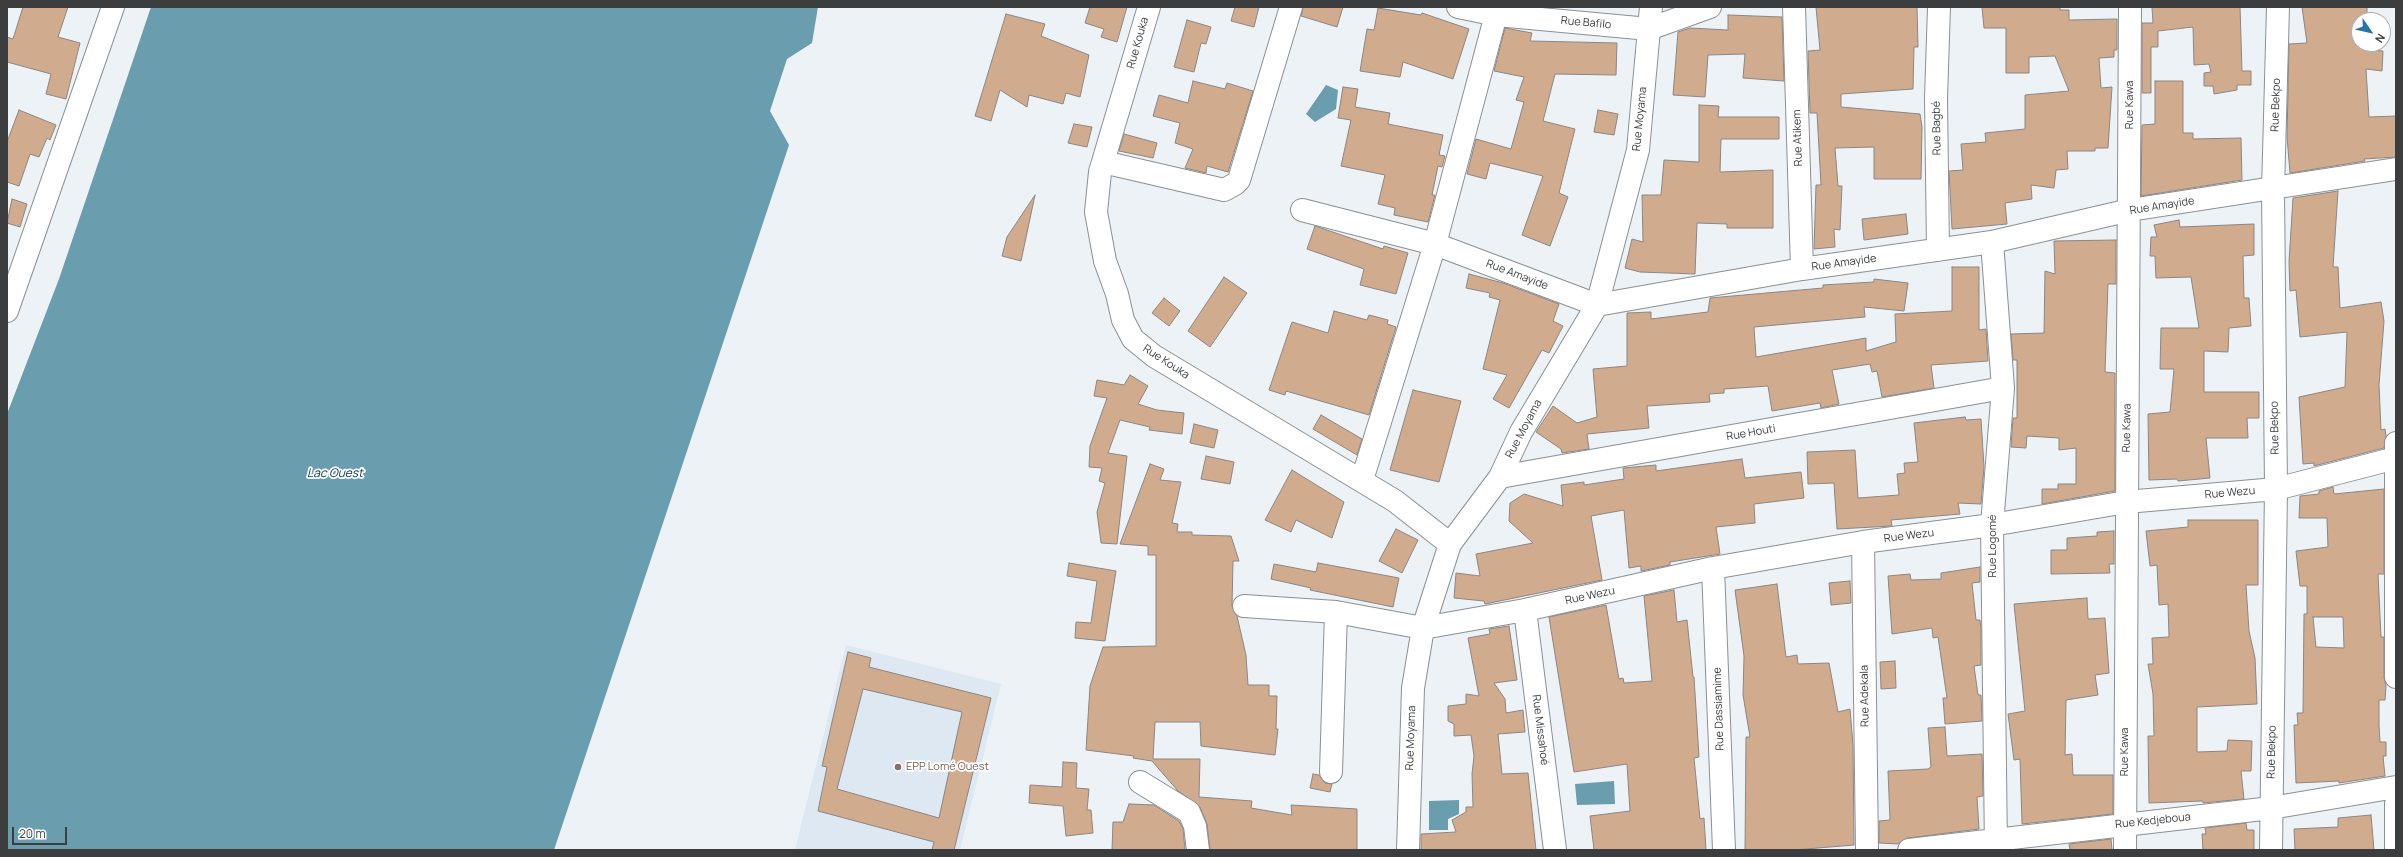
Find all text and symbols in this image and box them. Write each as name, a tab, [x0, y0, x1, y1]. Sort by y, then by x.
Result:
north arrow	[2351, 12, 2391, 52]
street label: Rue Bafilo	[1560, 14, 1612, 32]
street label: Rue Kouka	[1124, 16, 1152, 70]
text: N	[2372, 31, 2389, 46]
street label: Rue Bekpo	[2268, 78, 2284, 132]
street label: Rue Kawa	[2123, 81, 2137, 129]
street label: Rue Moyama	[1630, 86, 1650, 152]
street label: Rue Bagbé	[1930, 101, 1944, 155]
street label: Rue Atikem	[1790, 109, 1806, 167]
street label: Rue Amayide	[2129, 194, 2195, 218]
street label: Rue Amayide	[1811, 252, 1877, 274]
street label: Rue Amayide	[1484, 257, 1550, 293]
street label: Rue Kouka	[1140, 342, 1192, 382]
street label: Rue Moyama	[1503, 397, 1545, 461]
street label: Rue Bekpo	[2268, 401, 2282, 455]
street label: Rue Kawa	[2120, 404, 2134, 452]
street label: Rue Houti	[1725, 422, 1777, 444]
water label: Lac Ouest	[307, 467, 363, 481]
street label: Rue Wezu	[2204, 484, 2256, 502]
street label: Rue Logomé	[1986, 515, 2000, 577]
street label: Rue Wezu	[1883, 526, 1935, 546]
street label: Rue Wezu	[1564, 584, 1616, 608]
street label: Rue Adekala	[1858, 665, 1872, 727]
street label: Rue Dassiamime	[1711, 667, 1727, 751]
street label: Rue Missahoé	[1529, 694, 1551, 766]
street label: Rue Moyama	[1403, 705, 1419, 771]
street label: Rue Bekpo	[2265, 725, 2279, 779]
street label: Rue Kawa	[2118, 728, 2132, 776]
place label: EPP Lomé Ouest	[906, 760, 989, 774]
marker: EPP Lomé Ouest	[893, 762, 903, 772]
street label: Rue Kedjeboua	[2115, 810, 2191, 832]
scale bar	[14, 819, 69, 845]
text: 20 m	[19, 825, 46, 842]

